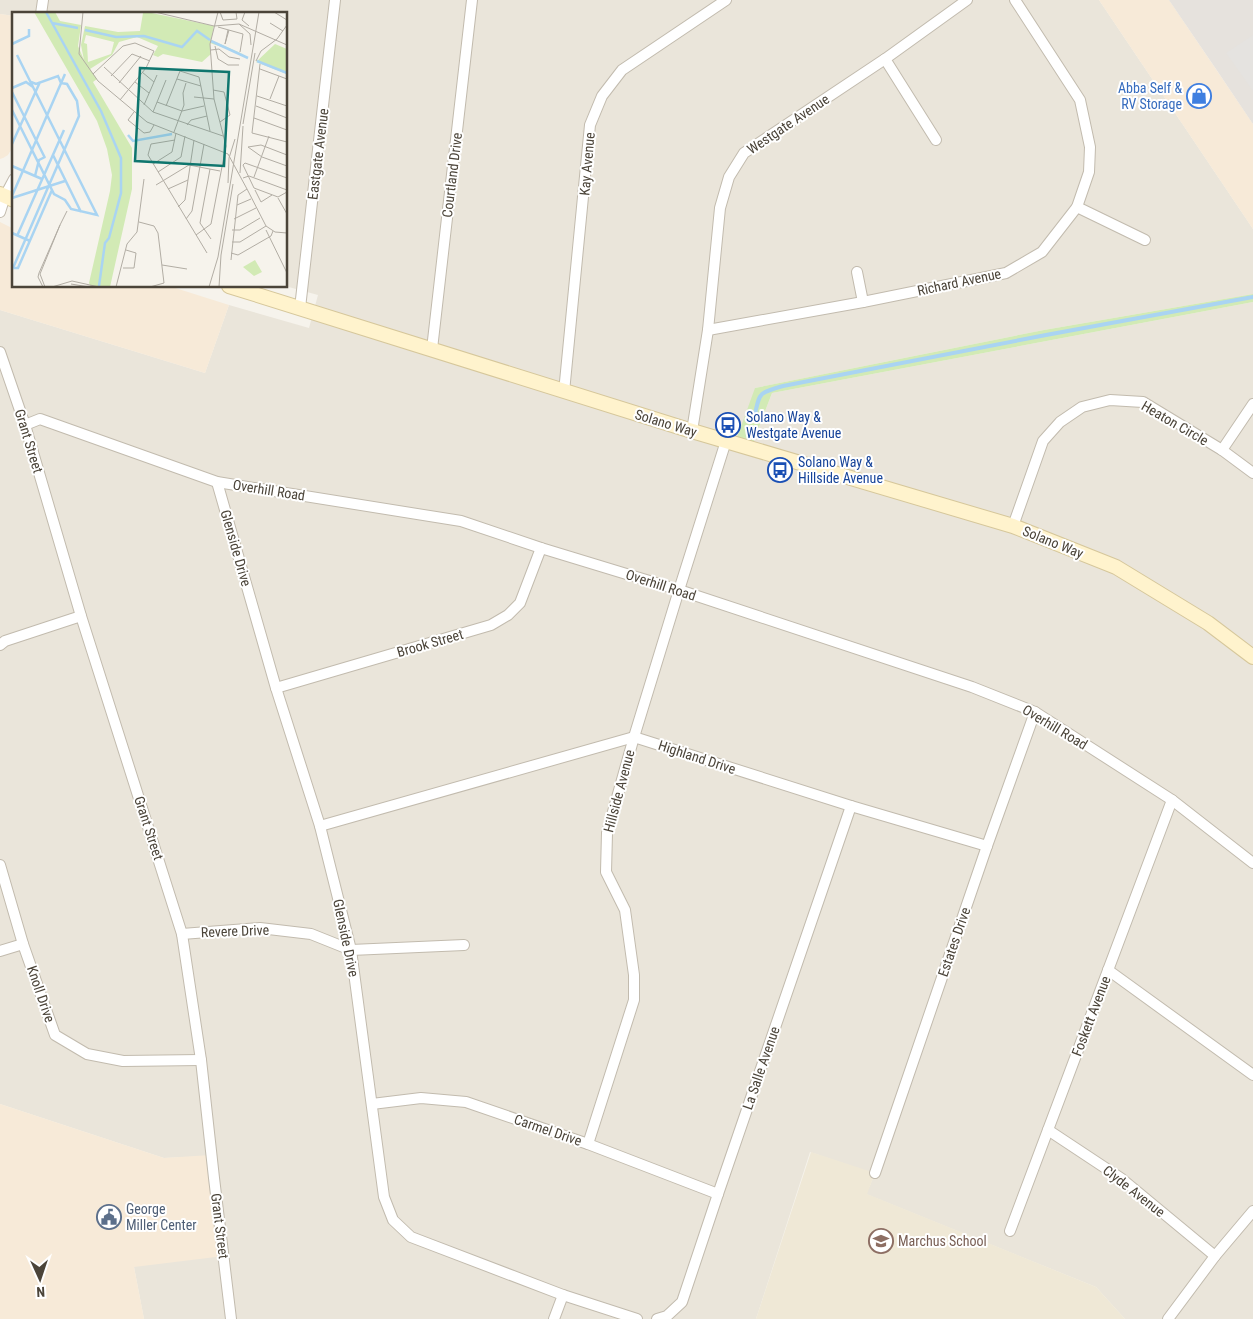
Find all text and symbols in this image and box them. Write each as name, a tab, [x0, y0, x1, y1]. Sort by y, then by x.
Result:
inset map	[12, 12, 288, 288]
place label: Abba Self & RV Storage	[1118, 80, 1182, 112]
shop icon: Abba Self & RV Storage	[1186, 83, 1212, 109]
street label: Westgate Avenue	[744, 90, 832, 157]
street label: Eastgate Avenue	[304, 107, 332, 201]
street label: Courtland Drive	[439, 131, 465, 218]
street label: Kay Avenue	[576, 131, 598, 196]
street label: Richard Avenue	[916, 265, 1003, 299]
street label: Heaton Circle	[1139, 397, 1212, 449]
street label: Solano Way	[633, 406, 699, 440]
street label: Grant Street	[12, 407, 46, 475]
place label: Solano Way & Westgate Avenue	[746, 409, 842, 441]
bus stop icon: Solano Way & Westgate Avenue	[715, 412, 741, 438]
place label: Solano Way & Hillside Avenue	[798, 454, 883, 486]
bus stop icon: Solano Way & Hillside Avenue	[767, 457, 793, 483]
street label: Overhill Road	[232, 476, 306, 504]
street label: Glenside Drive	[217, 508, 255, 589]
street label: Solano Way	[1020, 523, 1086, 561]
street label: Overhill Road	[624, 566, 698, 604]
street label: Brook Street	[395, 626, 465, 660]
street label: Overhill Road	[1020, 701, 1090, 753]
street label: Highland Drive	[656, 737, 738, 777]
street label: Hillside Avenue	[600, 747, 638, 834]
street label: Grant Street	[131, 794, 167, 862]
street label: Glenside Drive	[330, 898, 362, 979]
street label: Estates Drive	[935, 905, 973, 979]
street label: Revere Drive	[201, 922, 270, 940]
street label: Knoll Drive	[24, 964, 58, 1025]
street label: Foskett Avenue	[1068, 973, 1114, 1058]
street label: La Salle Avenue	[739, 1024, 783, 1112]
street label: Carmel Drive	[512, 1111, 584, 1149]
street label: Clyde Avenue	[1100, 1162, 1168, 1220]
street label: Grant Street	[208, 1192, 232, 1260]
place label: George Miller Center	[126, 1201, 197, 1233]
public building icon: George Miller Center	[96, 1204, 122, 1230]
school or university icon: Marchus School	[868, 1228, 894, 1254]
place label: Marchus School	[898, 1233, 987, 1249]
north arrow	[15, 1254, 65, 1304]
text: N	[36, 1284, 45, 1300]

